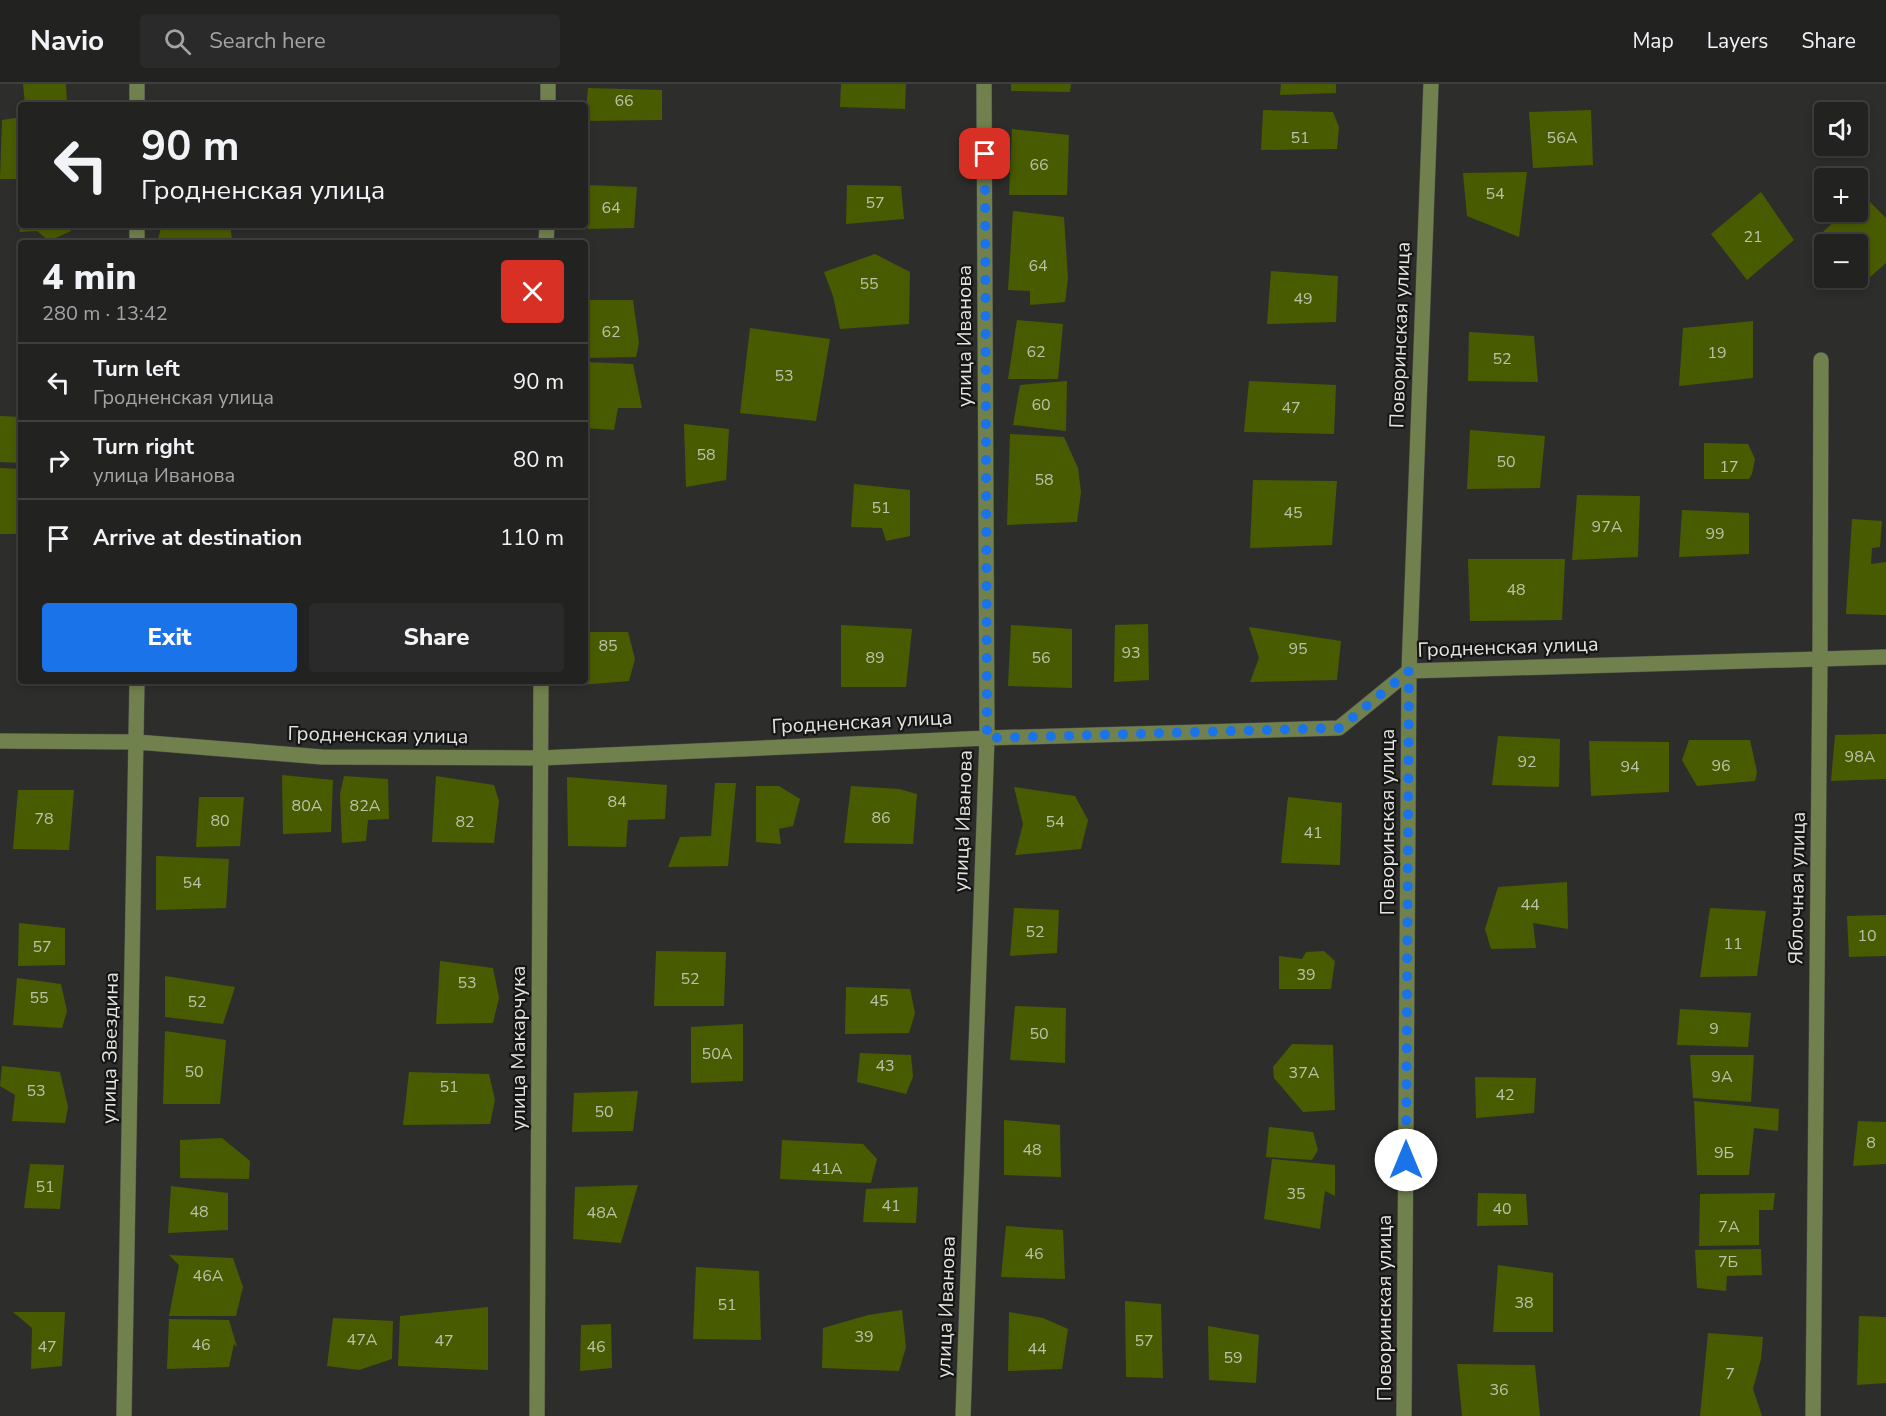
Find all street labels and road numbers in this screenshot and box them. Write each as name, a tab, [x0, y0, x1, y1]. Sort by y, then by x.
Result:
street label: Поворинская улица	[1383, 241, 1417, 429]
street label: улица Иванова	[951, 265, 978, 407]
street label: Гродненская улица	[1417, 630, 1599, 664]
street label: Гродненская улица	[771, 704, 953, 740]
street label: Гродненская улица	[287, 720, 469, 750]
street label: Поворинская улица	[1374, 729, 1401, 915]
street label: улица Иванова	[947, 749, 979, 893]
street label: Яблочная улица	[1782, 811, 1812, 965]
street label: улица Макарчука	[505, 966, 532, 1130]
street label: улица Звездина	[95, 972, 125, 1124]
street label: Поворинская улица	[1371, 1215, 1398, 1401]
street label: улица Иванова	[930, 1235, 962, 1379]

